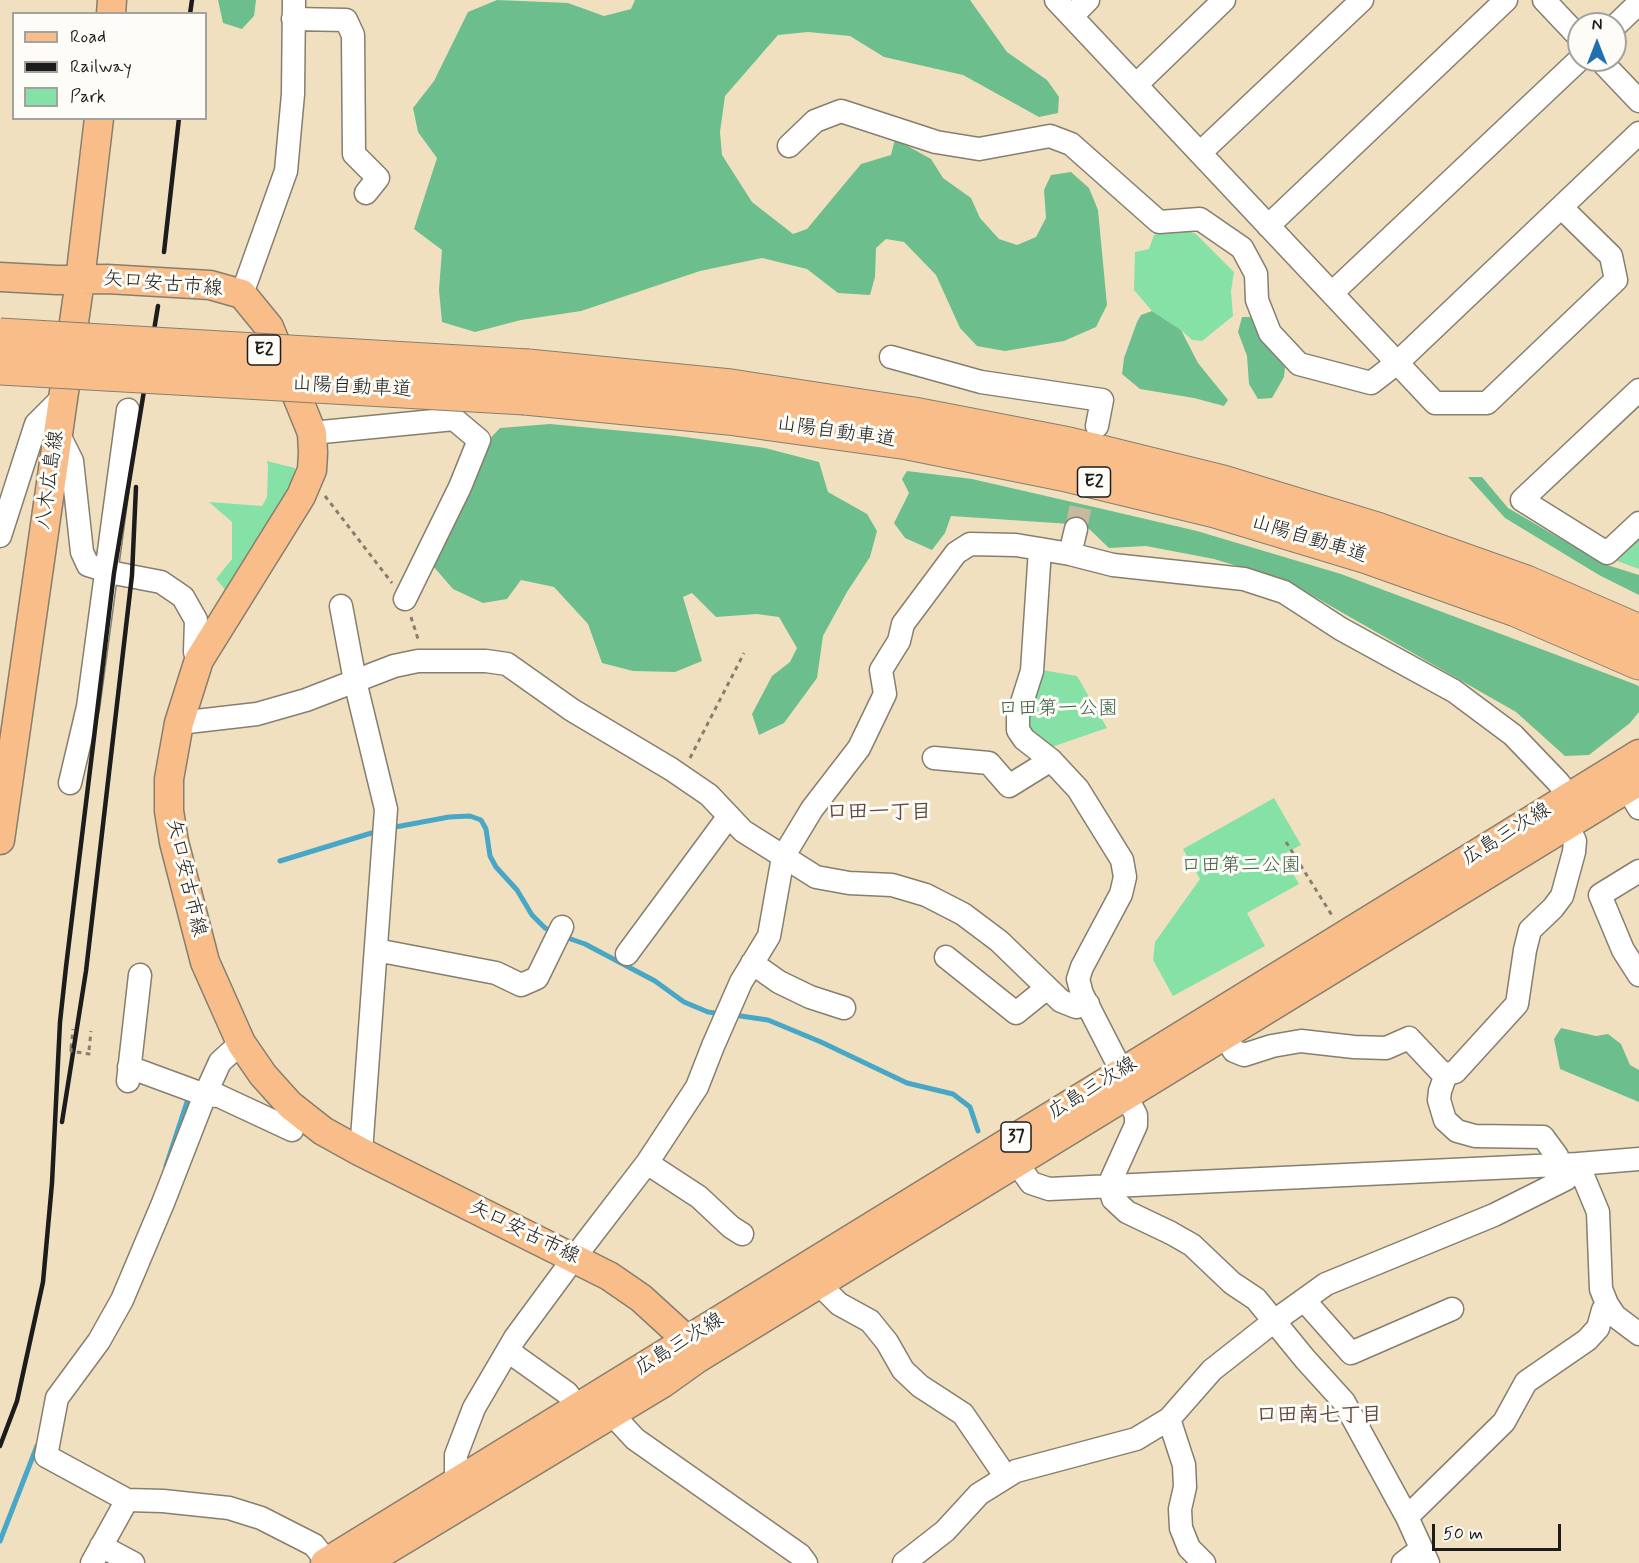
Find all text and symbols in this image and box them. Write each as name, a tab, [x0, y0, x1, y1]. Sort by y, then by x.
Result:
legend	[12, 12, 207, 120]
north arrow	[1567, 12, 1627, 72]
text: N	[1592, 15, 1602, 36]
text: Road	[70, 25, 106, 49]
text: Railway	[70, 55, 132, 79]
text: Park	[70, 85, 106, 109]
street label: 矢口安古市線	[102, 268, 224, 302]
road number: E2	[248, 335, 280, 365]
street label: 山陽自動車道	[291, 373, 413, 403]
street label: 山陽自動車道	[775, 413, 897, 453]
street label: 八木広島線	[32, 429, 70, 531]
road number: E2	[1078, 467, 1110, 497]
street label: 山陽自動車道	[1248, 511, 1370, 569]
park label: 口田第一公園	[998, 698, 1118, 722]
street label: 広島三次線	[1458, 798, 1556, 872]
district label: 口田一丁目	[827, 801, 931, 827]
street label: 矢口安古市線	[160, 817, 210, 939]
park label: 口田第二公園	[1181, 855, 1301, 879]
street label: 広島三次線	[1044, 1052, 1142, 1126]
road number: 37	[1001, 1122, 1031, 1152]
street label: 矢口安古市線	[465, 1196, 583, 1270]
street label: 広島三次線	[631, 1308, 729, 1382]
district label: 口田南七丁目	[1256, 1404, 1382, 1430]
scale bar	[1435, 1512, 1564, 1550]
text: 50 m	[1443, 1522, 1483, 1546]

